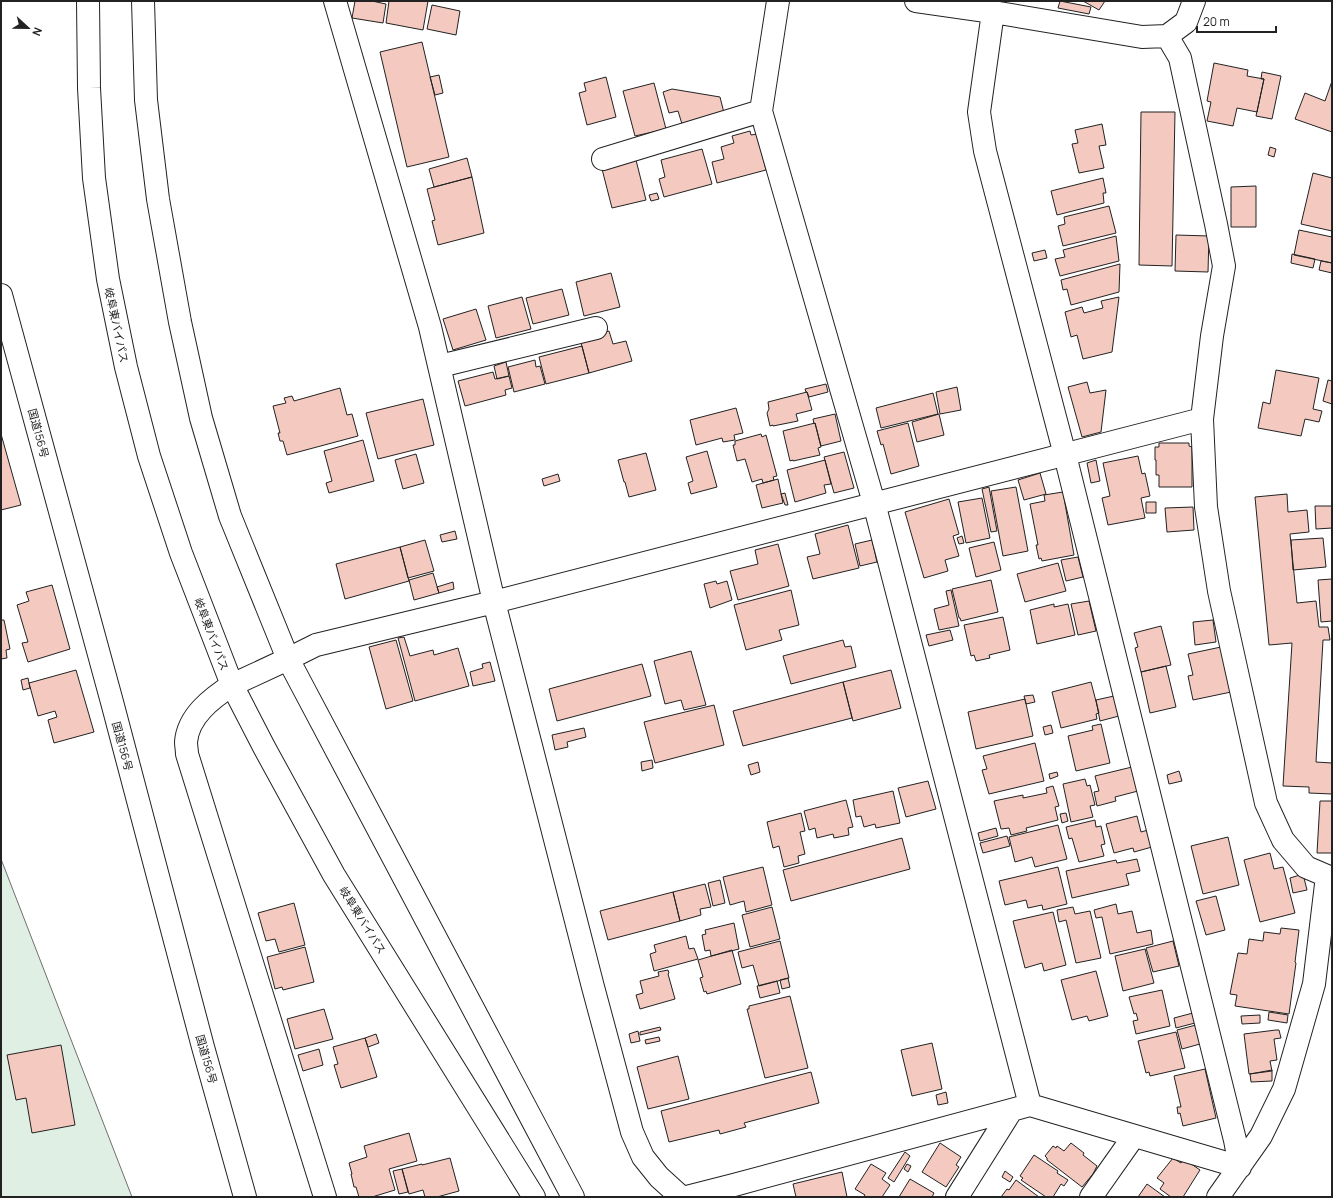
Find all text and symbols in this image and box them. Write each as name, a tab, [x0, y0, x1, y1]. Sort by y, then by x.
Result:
north arrow	[8, 8, 48, 48]
scale bar	[1197, 8, 1276, 34]
text: 20 m	[1203, 13, 1230, 30]
text: N	[29, 25, 46, 38]
street label: 岐阜東バイパス	[102, 286, 132, 364]
street label: 国道156号	[25, 407, 53, 459]
street label: 岐阜東バイパス	[191, 595, 233, 673]
street label: 国道156号	[109, 720, 137, 772]
street label: 岐阜東バイパス	[336, 883, 390, 957]
street label: 国道156号	[193, 1033, 221, 1085]

